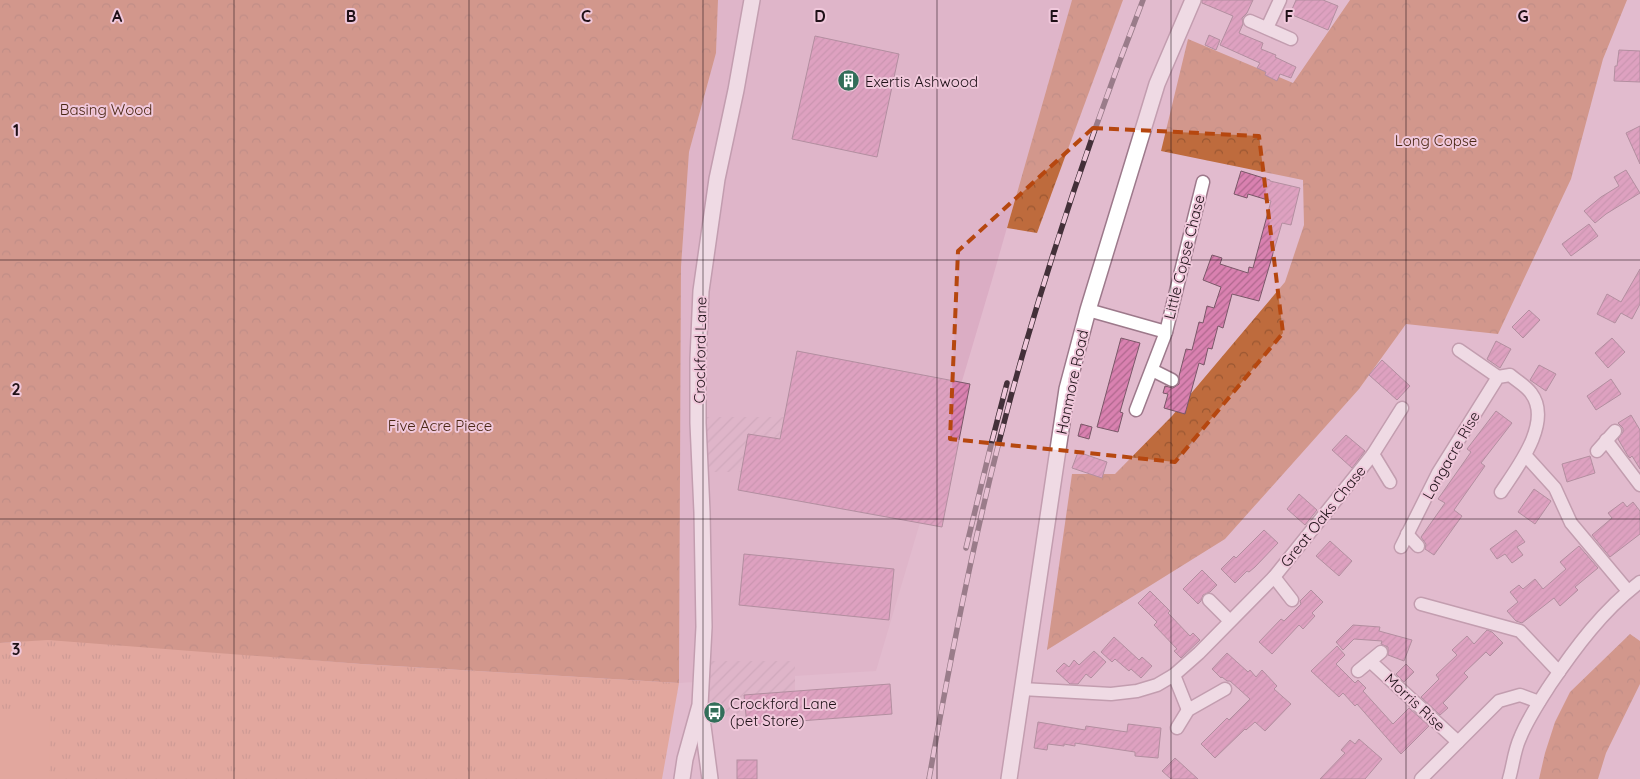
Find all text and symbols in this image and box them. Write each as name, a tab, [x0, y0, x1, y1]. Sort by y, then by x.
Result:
text: A	[112, 6, 123, 26]
text: B	[346, 6, 356, 26]
text: C	[581, 6, 591, 26]
text: D	[814, 6, 826, 26]
text: E	[1049, 6, 1059, 26]
text: F	[1285, 6, 1294, 26]
text: G	[1517, 6, 1529, 26]
building icon: Exertis Ashwood	[837, 69, 861, 93]
place label: Exertis Ashwood	[865, 72, 978, 91]
park label: Basing Wood	[60, 100, 152, 119]
text: 1	[13, 120, 19, 140]
park label: Long Copse	[1395, 131, 1477, 150]
street label: Little Copse Chase	[1159, 193, 1209, 321]
street label: Crockford Lane	[690, 296, 710, 404]
street label: Hanmore Road	[1052, 328, 1092, 436]
text: 2	[11, 379, 21, 399]
street label: Longacre Rise	[1418, 408, 1484, 502]
park label: Five Acre Piece	[388, 416, 492, 435]
street label: Great Oaks Chase	[1276, 461, 1370, 571]
text: 3	[12, 639, 20, 659]
street label: Morris Rise	[1381, 669, 1449, 735]
place label: Crockford Lane (pet Store)	[730, 694, 837, 730]
bus stop icon: Crockford Lane (pet Store)	[702, 700, 726, 724]

